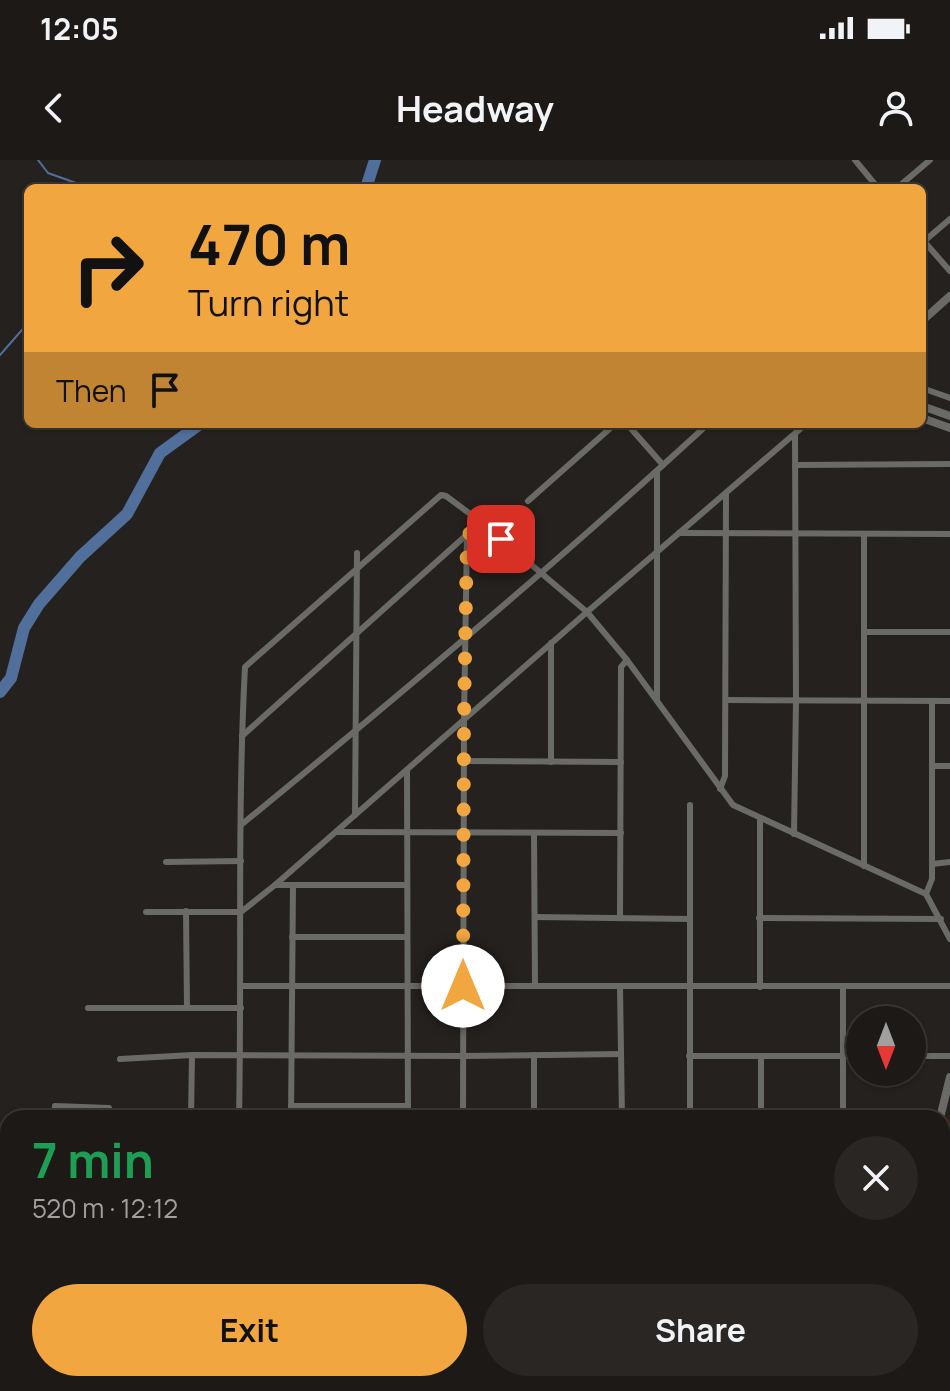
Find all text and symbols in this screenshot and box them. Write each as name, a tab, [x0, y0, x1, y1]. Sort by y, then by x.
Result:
text: 12:05	[40, 8, 119, 49]
text: Headway	[396, 84, 554, 133]
icon: back	[32, 86, 76, 130]
icon: person	[874, 86, 918, 130]
text: 470 m	[188, 205, 350, 282]
icon: right	[56, 216, 160, 320]
text: Turn right	[188, 278, 349, 327]
icon: arrive	[143, 368, 187, 412]
text: Then	[56, 370, 127, 411]
pin	[467, 505, 535, 573]
icon: arrive	[479, 517, 523, 561]
position arrow	[421, 944, 505, 1028]
north arrow	[846, 1006, 926, 1086]
map controls	[846, 1006, 926, 1086]
text: 7 min	[32, 1127, 154, 1192]
button: close	[834, 1136, 918, 1220]
text: 520 m · 12:12	[32, 1190, 178, 1226]
button: Exit	[32, 1284, 467, 1376]
button: Share	[483, 1284, 918, 1376]

